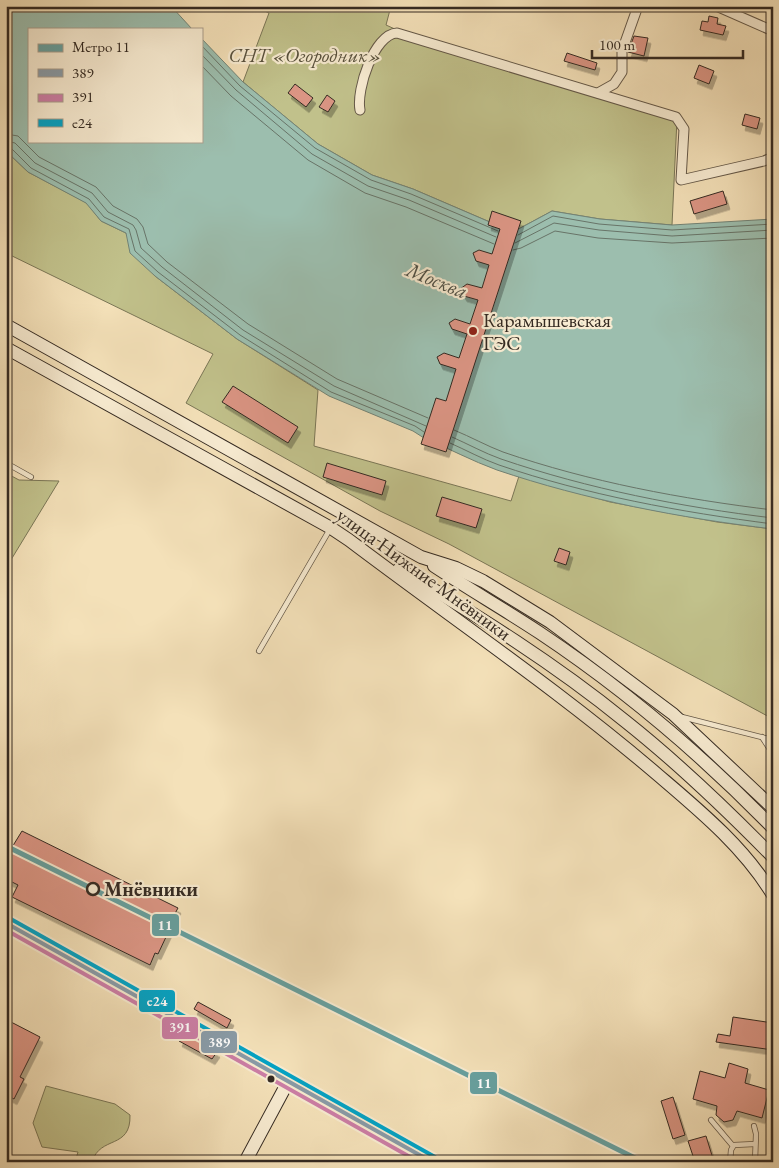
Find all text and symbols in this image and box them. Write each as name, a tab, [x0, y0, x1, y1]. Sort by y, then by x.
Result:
legend	[28, 28, 202, 142]
scale bar	[592, 28, 743, 60]
text: 100 m	[599, 35, 636, 54]
text: Метро 11	[72, 37, 130, 56]
park label: СНТ «Огородник»	[229, 42, 381, 68]
text: 389	[72, 63, 94, 82]
text: 391	[72, 87, 94, 106]
text: е24	[72, 113, 93, 132]
water label: Москва	[401, 255, 472, 304]
place label: Карамышевская ГЭС	[483, 307, 611, 356]
marker: Карамышевская ГЭС	[467, 325, 479, 337]
street label: улица Нижние Мнёвники	[331, 502, 517, 647]
place label: Мнёвники	[104, 876, 198, 902]
marker: Мнёвники	[86, 882, 100, 896]
line badge: 11	[151, 913, 180, 937]
text: 11	[158, 916, 172, 934]
line badge: е24	[138, 989, 176, 1013]
text: е24	[147, 992, 168, 1010]
line badge: 391	[161, 1016, 199, 1040]
text: 391	[169, 1018, 191, 1036]
line badge: 389	[200, 1030, 238, 1054]
text: 389	[208, 1033, 231, 1051]
line badge: 11	[469, 1071, 498, 1095]
unlabelled marker	[266, 1074, 276, 1084]
text: 11	[477, 1074, 491, 1092]

